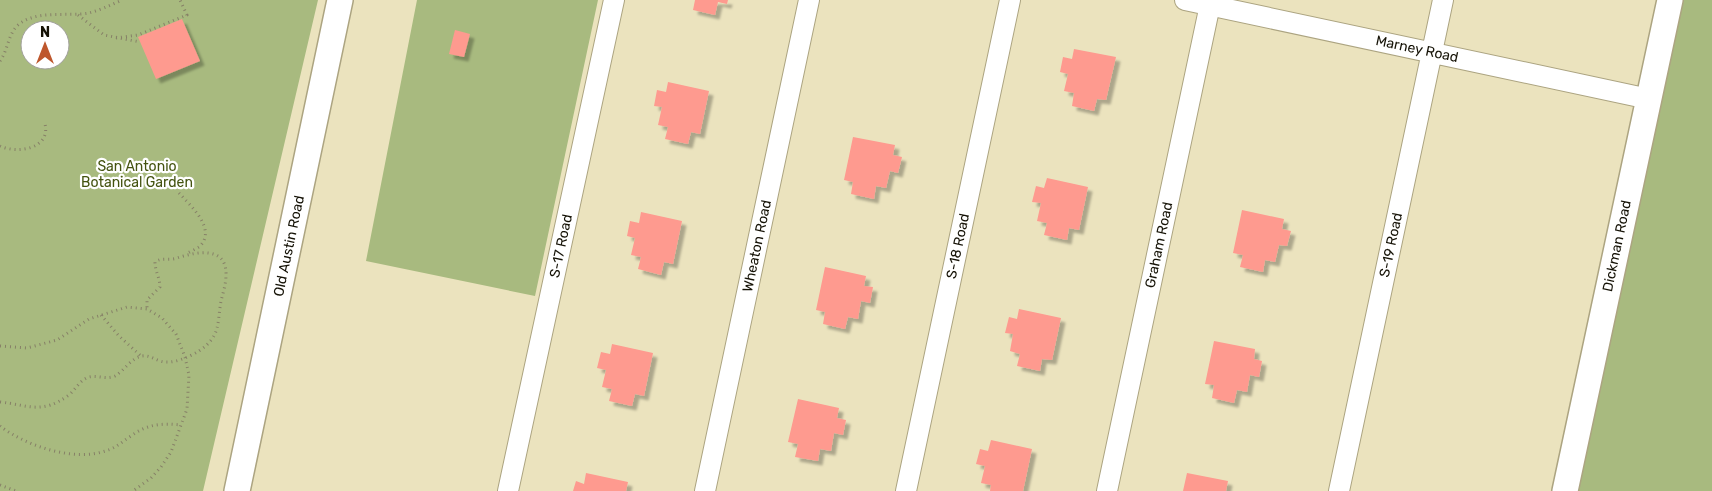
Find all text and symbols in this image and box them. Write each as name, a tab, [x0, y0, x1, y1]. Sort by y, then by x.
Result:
north arrow	[20, 20, 70, 70]
text: N	[40, 24, 50, 41]
street label: Marney Road	[1374, 32, 1460, 66]
park label: San Antonio Botanical Garden	[81, 158, 193, 191]
street label: Old Austin Road	[270, 194, 308, 298]
street label: Wheaton Road	[739, 198, 775, 294]
street label: Dickman Road	[1599, 199, 1635, 293]
street label: Graham Road	[1142, 200, 1176, 290]
street label: S-19 Road	[1376, 211, 1406, 279]
street label: S-18 Road	[943, 212, 973, 280]
street label: S-17 Road	[546, 213, 576, 279]

